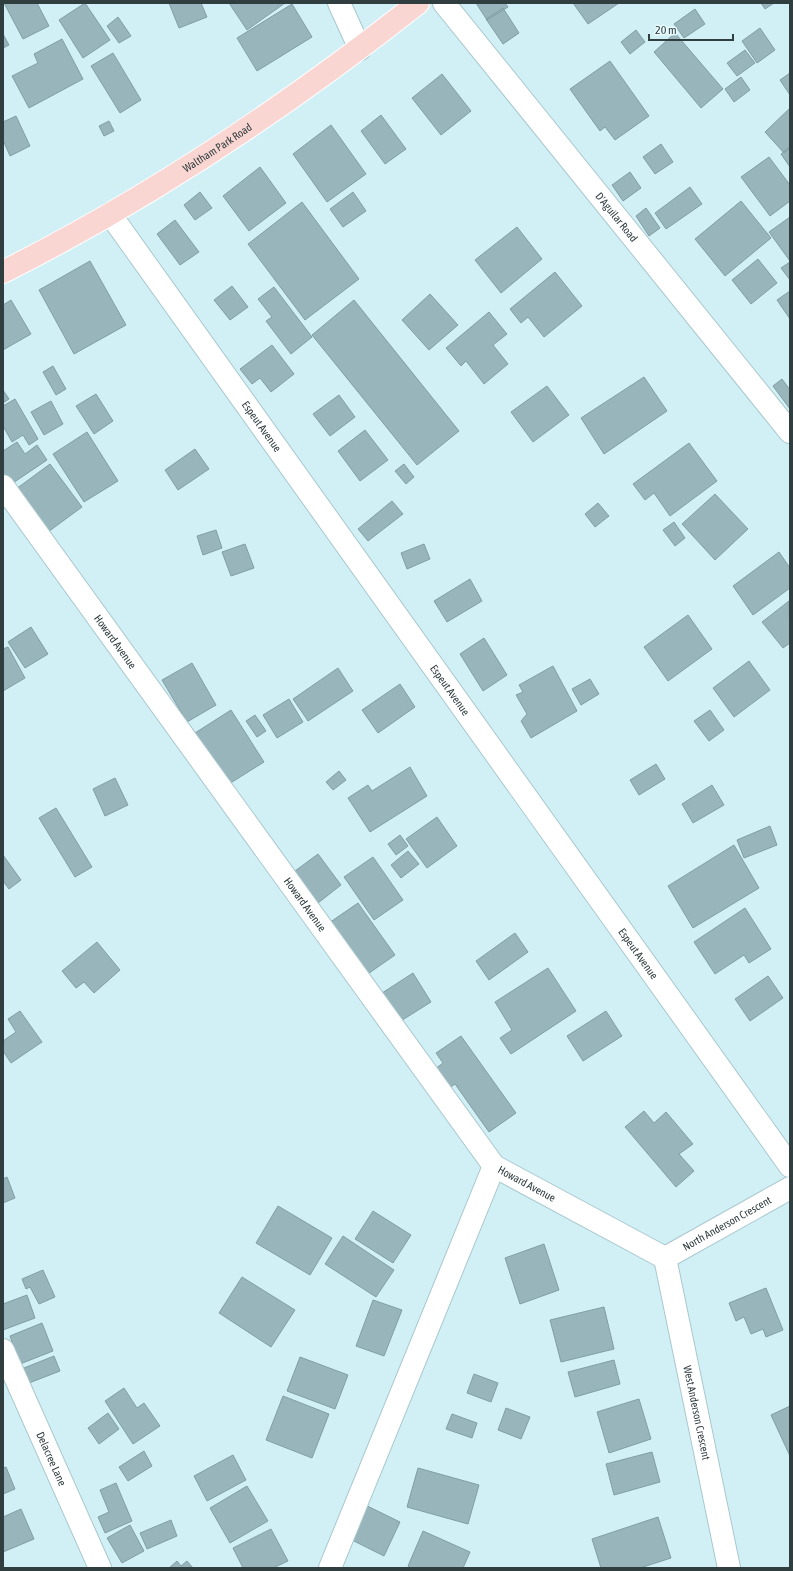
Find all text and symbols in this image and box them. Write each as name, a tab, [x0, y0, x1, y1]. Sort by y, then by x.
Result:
scale bar	[649, 16, 733, 42]
text: 20 m	[655, 23, 677, 37]
street label: Waltham Park Road	[181, 121, 254, 174]
street label: D'Aguilar Road	[593, 190, 640, 244]
street label: Espeut Avenue	[240, 399, 284, 454]
street label: Howard Avenue	[92, 612, 139, 671]
street label: Espeut Avenue	[428, 662, 472, 718]
street label: Howard Avenue	[282, 875, 329, 934]
street label: Espeut Avenue	[616, 926, 660, 981]
street label: Howard Avenue	[496, 1163, 558, 1204]
street label: North Anderson Crescent	[681, 1194, 773, 1253]
street label: West Anderson Crescent	[681, 1364, 713, 1461]
street label: Delacree Lane	[34, 1430, 69, 1488]

